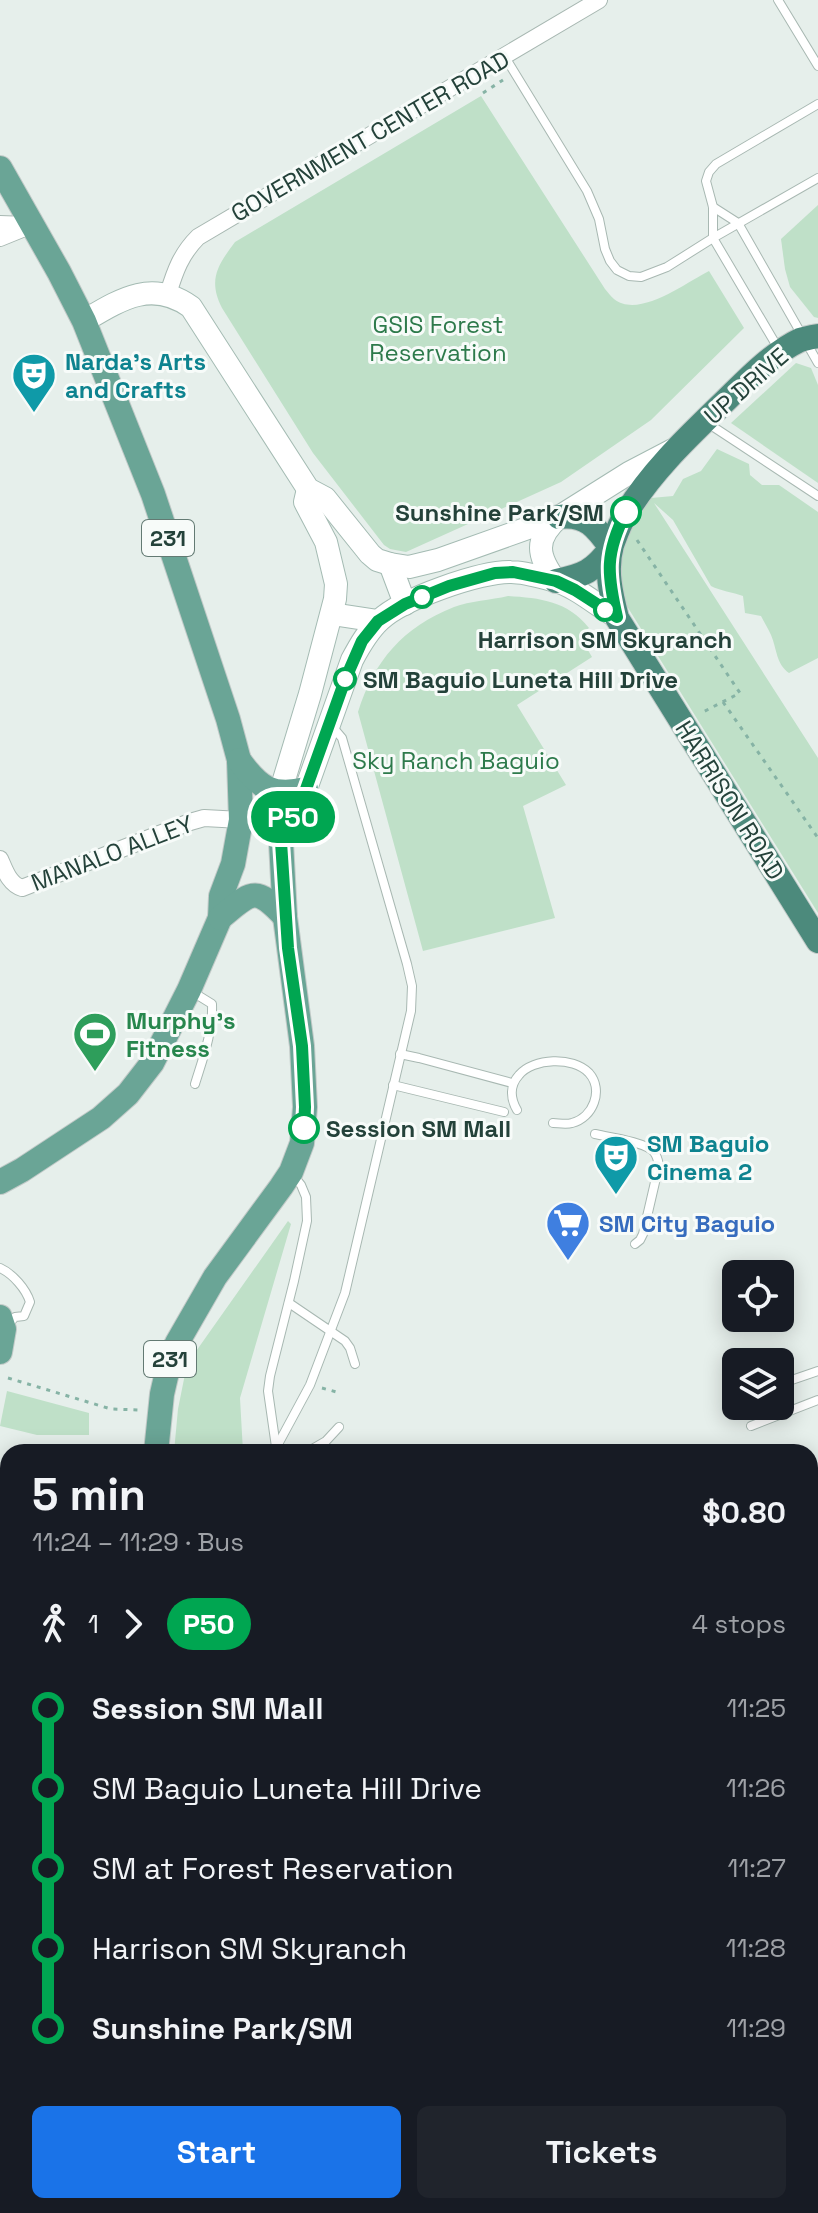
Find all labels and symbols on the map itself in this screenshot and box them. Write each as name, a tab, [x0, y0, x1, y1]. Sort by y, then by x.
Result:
street label: GOVERNMENT CENTER ROAD	[225, 43, 515, 229]
park label: GSIS Forest Reservation	[369, 309, 507, 368]
street label: UP DRIVE	[697, 341, 795, 431]
place label: Narda's Arts and Crafts	[65, 346, 206, 405]
theatre icon: Narda's Arts and Crafts	[10, 351, 58, 414]
place label: Sunshine Park/SM	[395, 497, 604, 528]
marker: Sunshine Park/SM	[611, 497, 641, 527]
road number: 231	[142, 520, 194, 556]
unlabelled marker	[411, 586, 433, 608]
marker: Harrison SM Skyranch	[594, 599, 616, 621]
place label: Harrison SM Skyranch	[478, 624, 732, 655]
place label: SM Baguio Luneta Hill Drive	[363, 664, 678, 695]
marker: SM Baguio Luneta Hill Drive	[334, 668, 356, 690]
street label: HARRISON ROAD	[669, 715, 791, 885]
park label: Sky Ranch Baguio	[352, 745, 560, 776]
line badge: P50	[247, 791, 339, 843]
street label: MANALO ALLEY	[27, 808, 198, 898]
place label: Murphy's Fitness	[126, 1005, 236, 1064]
sports icon: Murphy's Fitness	[71, 1010, 119, 1073]
marker: Session SM Mall	[289, 1113, 319, 1143]
place label: Session SM Mall	[326, 1113, 511, 1144]
place label: SM Baguio Cinema 2	[647, 1128, 770, 1187]
theatre icon: SM Baguio Cinema 2	[592, 1133, 640, 1196]
supermarket icon: SM City Baguio	[544, 1199, 592, 1262]
place label: SM City Baguio	[599, 1208, 775, 1239]
road number: 231	[144, 1341, 196, 1377]

